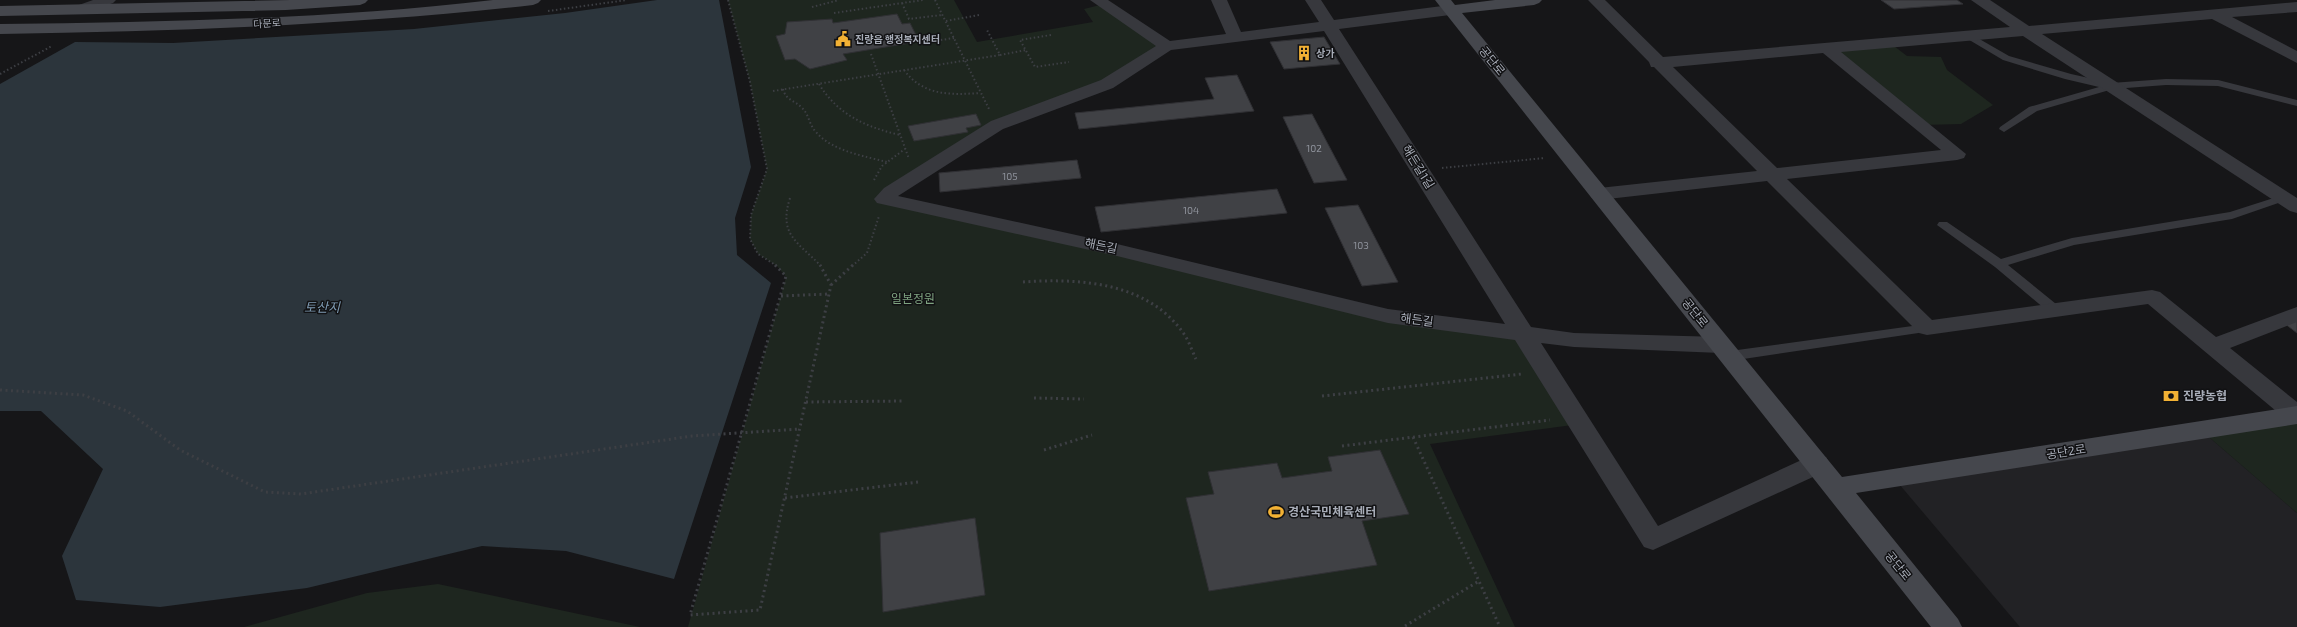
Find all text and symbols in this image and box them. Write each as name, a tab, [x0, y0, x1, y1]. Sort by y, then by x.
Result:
street label: 다문로	[253, 16, 281, 30]
public building icon: 진량읍 행정복지센터	[834, 30, 852, 48]
place label: 진량읍 행정복지센터	[855, 33, 940, 45]
street label: 공단로	[1477, 43, 1509, 78]
building icon: 상가	[1295, 44, 1313, 62]
place label: 상가	[1316, 47, 1335, 59]
house number: 102	[1306, 142, 1322, 154]
street label: 해든길1길	[1400, 142, 1438, 191]
house number: 105	[1002, 170, 1018, 182]
house number: 104	[1183, 204, 1199, 216]
street label: 해든길	[1084, 235, 1119, 255]
house number: 103	[1353, 239, 1369, 251]
park label: 일본정원	[891, 291, 935, 305]
street label: 공단로	[1680, 295, 1712, 330]
water label: 토산지	[304, 299, 341, 315]
street label: 해든길	[1400, 310, 1434, 328]
bank icon: 진량농협	[2162, 387, 2180, 405]
place label: 진량농협	[2183, 388, 2227, 402]
street label: 공단2로	[2045, 441, 2087, 461]
sports icon: 경산국민체육센터	[1267, 503, 1285, 521]
place label: 경산국민체육센터	[1288, 504, 1376, 518]
street label: 공단로	[1883, 548, 1915, 583]

